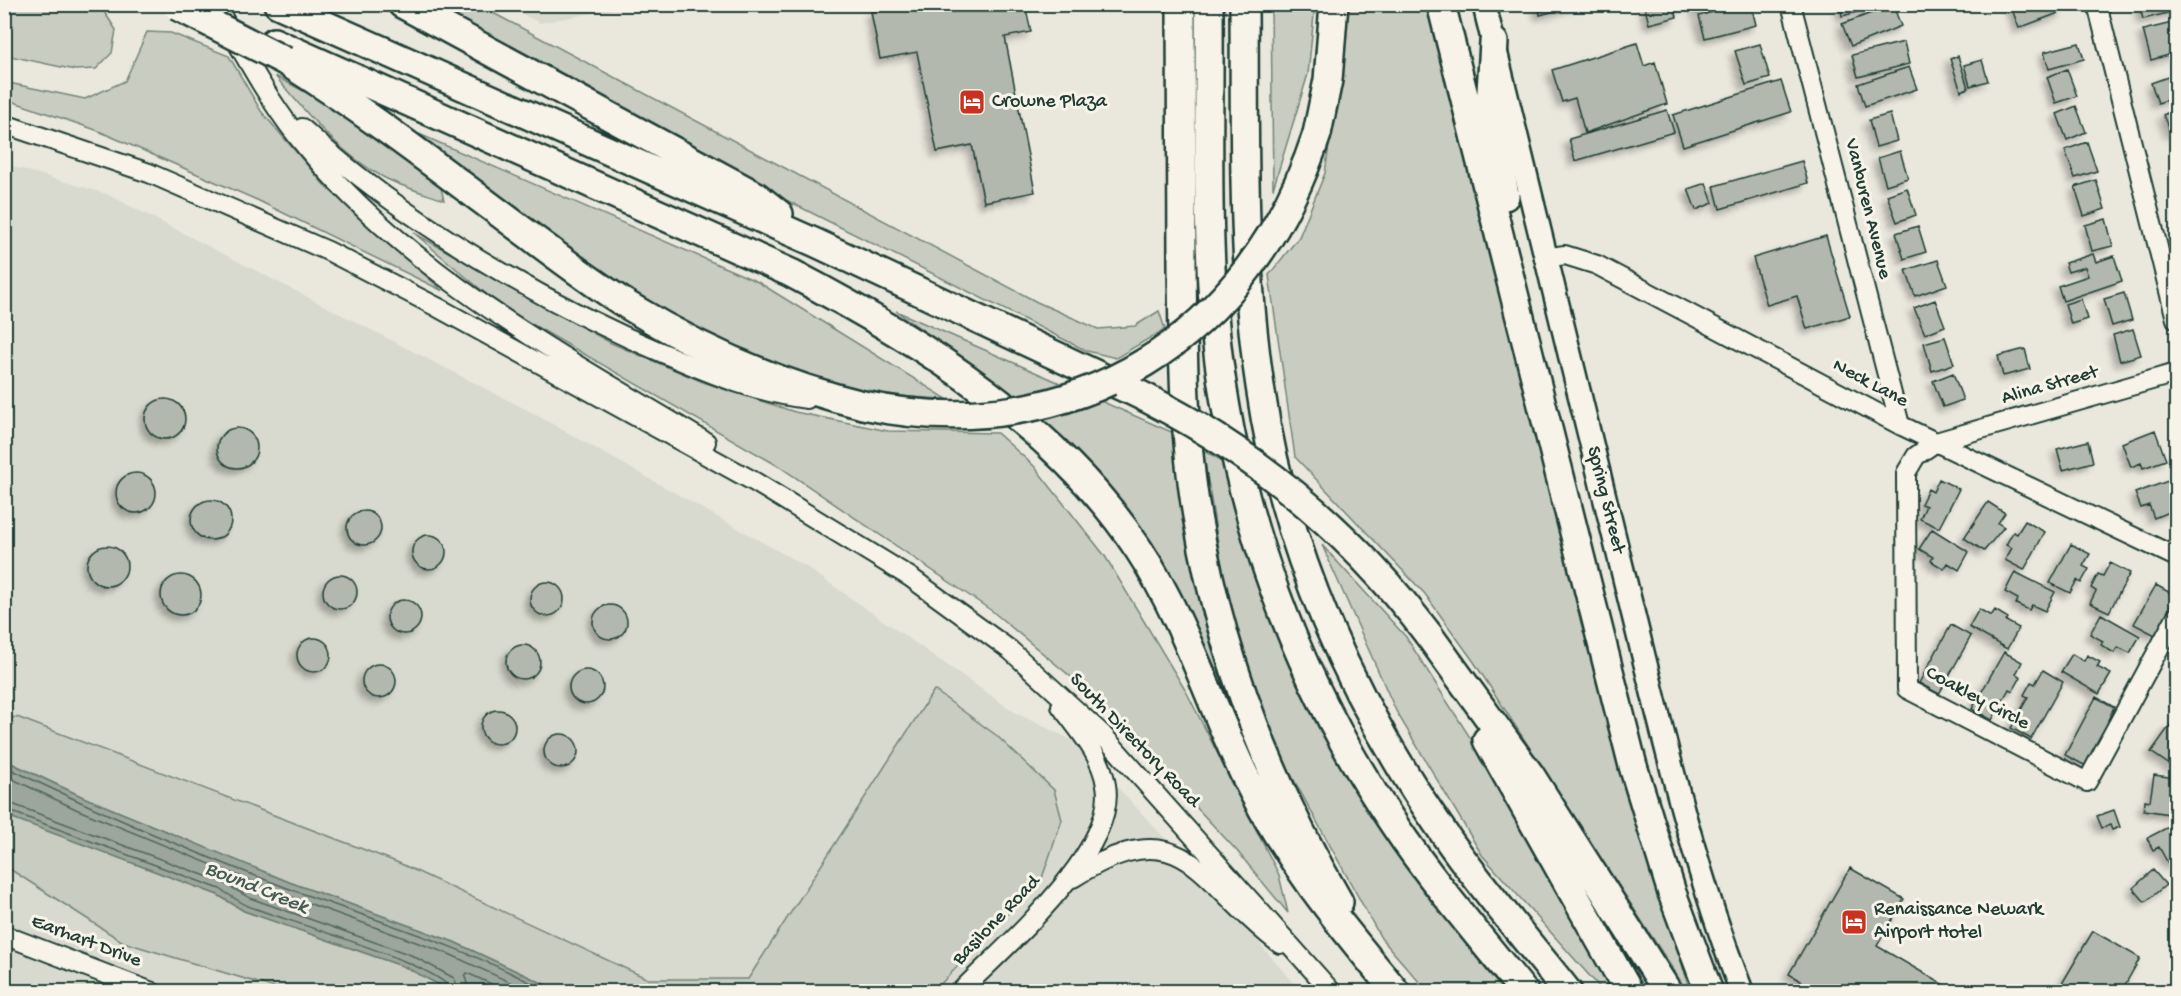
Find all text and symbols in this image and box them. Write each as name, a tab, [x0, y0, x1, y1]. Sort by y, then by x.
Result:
hotel icon: Crowne Plaza	[957, 87, 987, 117]
place label: Crowne Plaza	[992, 91, 1108, 114]
street label: Vanburen Avenue	[1838, 136, 1896, 282]
street label: Neck Lane	[1828, 355, 1912, 414]
street label: Alina Street	[1999, 361, 2103, 411]
street label: Spring Street	[1581, 444, 1630, 558]
street label: Coakley Circle	[1921, 662, 2033, 736]
street label: South Directory Road	[1064, 669, 1206, 815]
water label: Bound Creek	[201, 857, 313, 922]
street label: Basilone Road	[948, 870, 1047, 971]
place label: Renaissance Newark Airport Hotel	[1874, 899, 2045, 945]
hotel icon: Renaissance Newark Airport Hotel	[1839, 907, 1869, 937]
street label: Earhart Drive	[28, 910, 145, 974]

